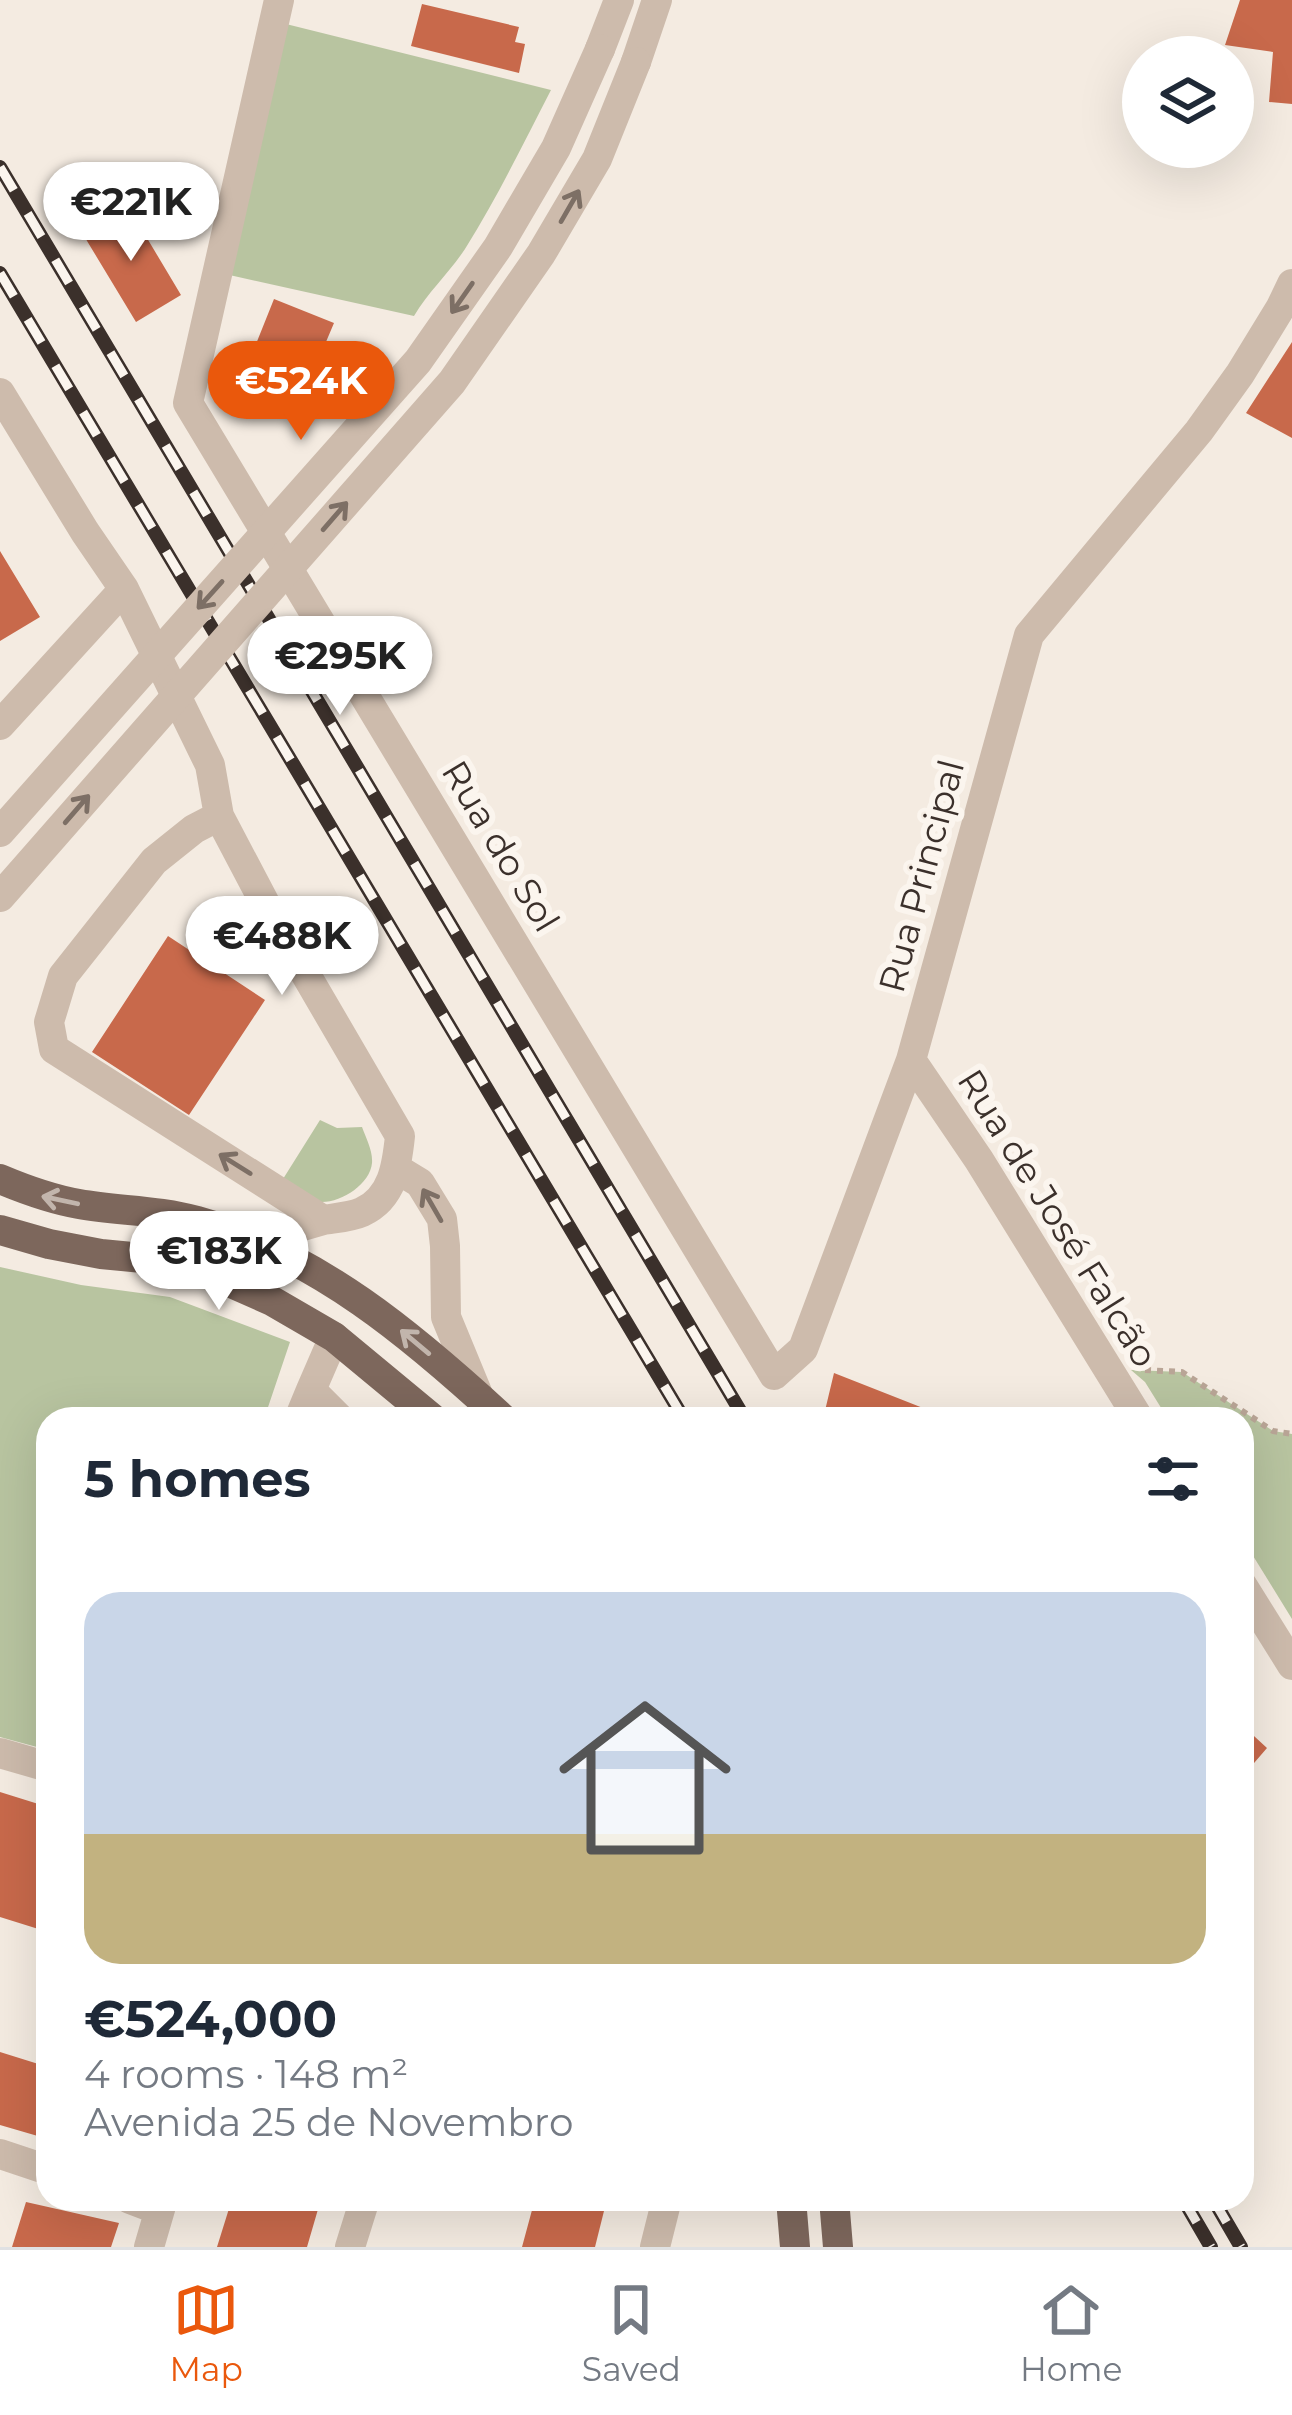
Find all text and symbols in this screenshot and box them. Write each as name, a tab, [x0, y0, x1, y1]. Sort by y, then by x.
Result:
map controls	[1122, 36, 1254, 168]
button: layers	[1122, 36, 1254, 168]
pin: €221K	[47, 162, 215, 264]
text: €221K	[70, 177, 192, 225]
one-way arrow	[558, 189, 582, 224]
one-way arrow	[450, 281, 475, 314]
pin: €524K	[217, 341, 385, 443]
text: €524K	[235, 356, 367, 404]
one-way arrow	[321, 501, 348, 532]
one-way arrow	[197, 579, 224, 610]
pin: €295K	[256, 616, 424, 718]
text: €295K	[274, 631, 406, 679]
street label: Rua do Sol	[433, 753, 569, 939]
street label: Rua Principal	[869, 755, 973, 997]
one-way arrow	[63, 794, 90, 825]
pin: €488K	[198, 896, 366, 998]
text: €488K	[213, 911, 351, 959]
street label: Rua de José Falcão	[948, 1061, 1168, 1375]
one-way arrow	[219, 1152, 253, 1177]
one-way arrow	[42, 1187, 80, 1210]
one-way arrow	[420, 1188, 443, 1223]
pin: €183K	[135, 1211, 303, 1313]
text: €183K	[157, 1226, 282, 1274]
one-way arrow	[400, 1329, 431, 1357]
icon: filters	[1140, 1446, 1206, 1512]
text: 5 homes	[84, 1448, 311, 1510]
icon: home	[537, 1670, 753, 1886]
text: €524,000	[84, 1988, 337, 2050]
text: 4 rooms · 148 m²	[84, 2050, 408, 2098]
text: Avenida 25 de Novembro	[84, 2098, 573, 2146]
tab: Map	[170, 2277, 243, 2389]
tab: Saved	[582, 2277, 681, 2389]
tab: Home	[1020, 2277, 1122, 2389]

